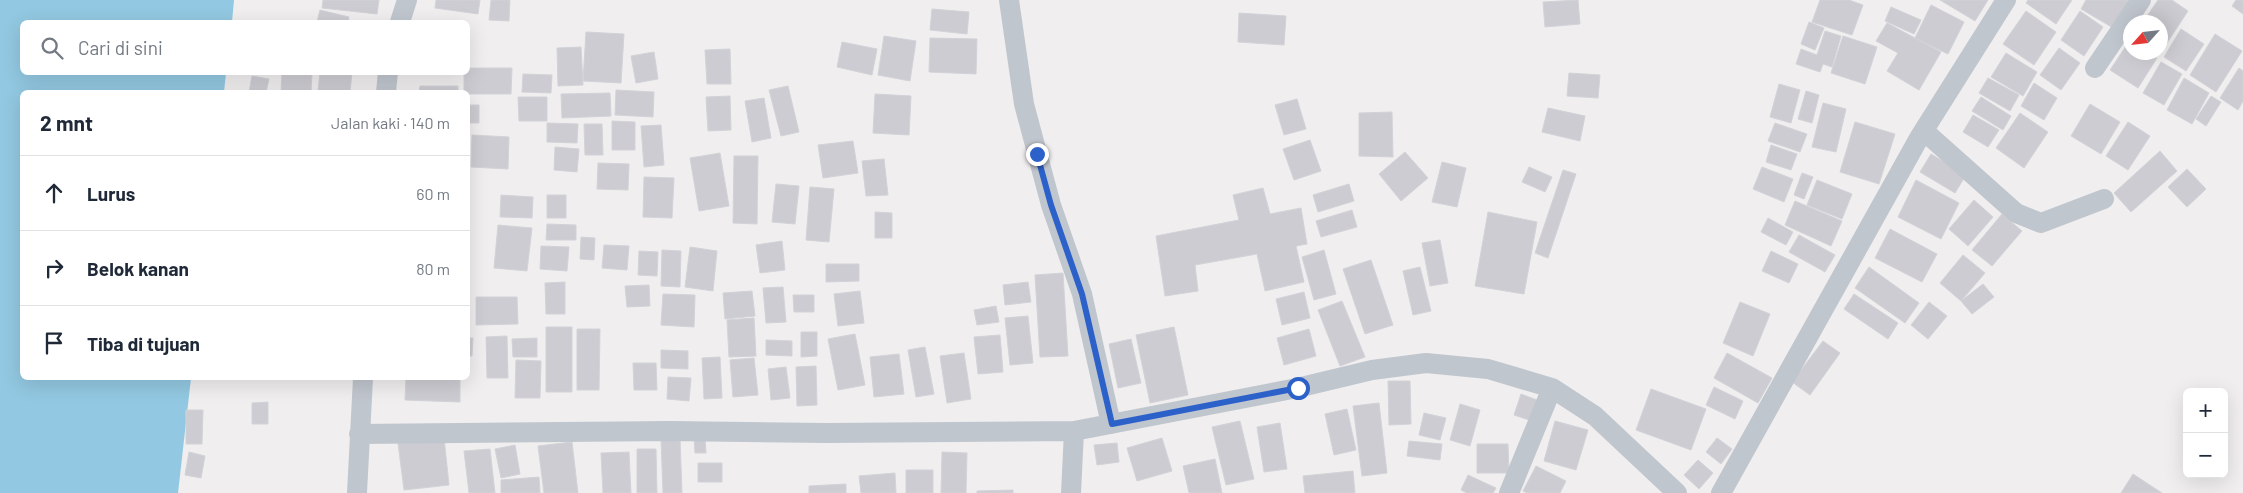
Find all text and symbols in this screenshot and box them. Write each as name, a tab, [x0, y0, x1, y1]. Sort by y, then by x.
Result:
north arrow	[2123, 15, 2168, 60]
search box	[20, 20, 470, 75]
icon: search	[38, 34, 66, 62]
text: Cari di sini	[78, 36, 163, 59]
text: 2 mnt	[40, 110, 93, 135]
text: Jalan kaki · 140 m	[331, 113, 450, 132]
route end	[1026, 143, 1049, 166]
icon: ahead	[40, 179, 68, 207]
text: Lurus	[87, 182, 135, 205]
text: 60 m	[416, 184, 450, 203]
icon: right	[40, 254, 68, 282]
text: Belok kanan	[87, 257, 189, 280]
text: 80 m	[416, 259, 450, 278]
icon: arrive	[40, 329, 68, 357]
text: Tiba di tujuan	[87, 332, 200, 355]
route start	[1287, 377, 1310, 400]
map controls	[2183, 388, 2228, 478]
button: +	[2183, 388, 2228, 433]
button: −	[2183, 433, 2228, 478]

